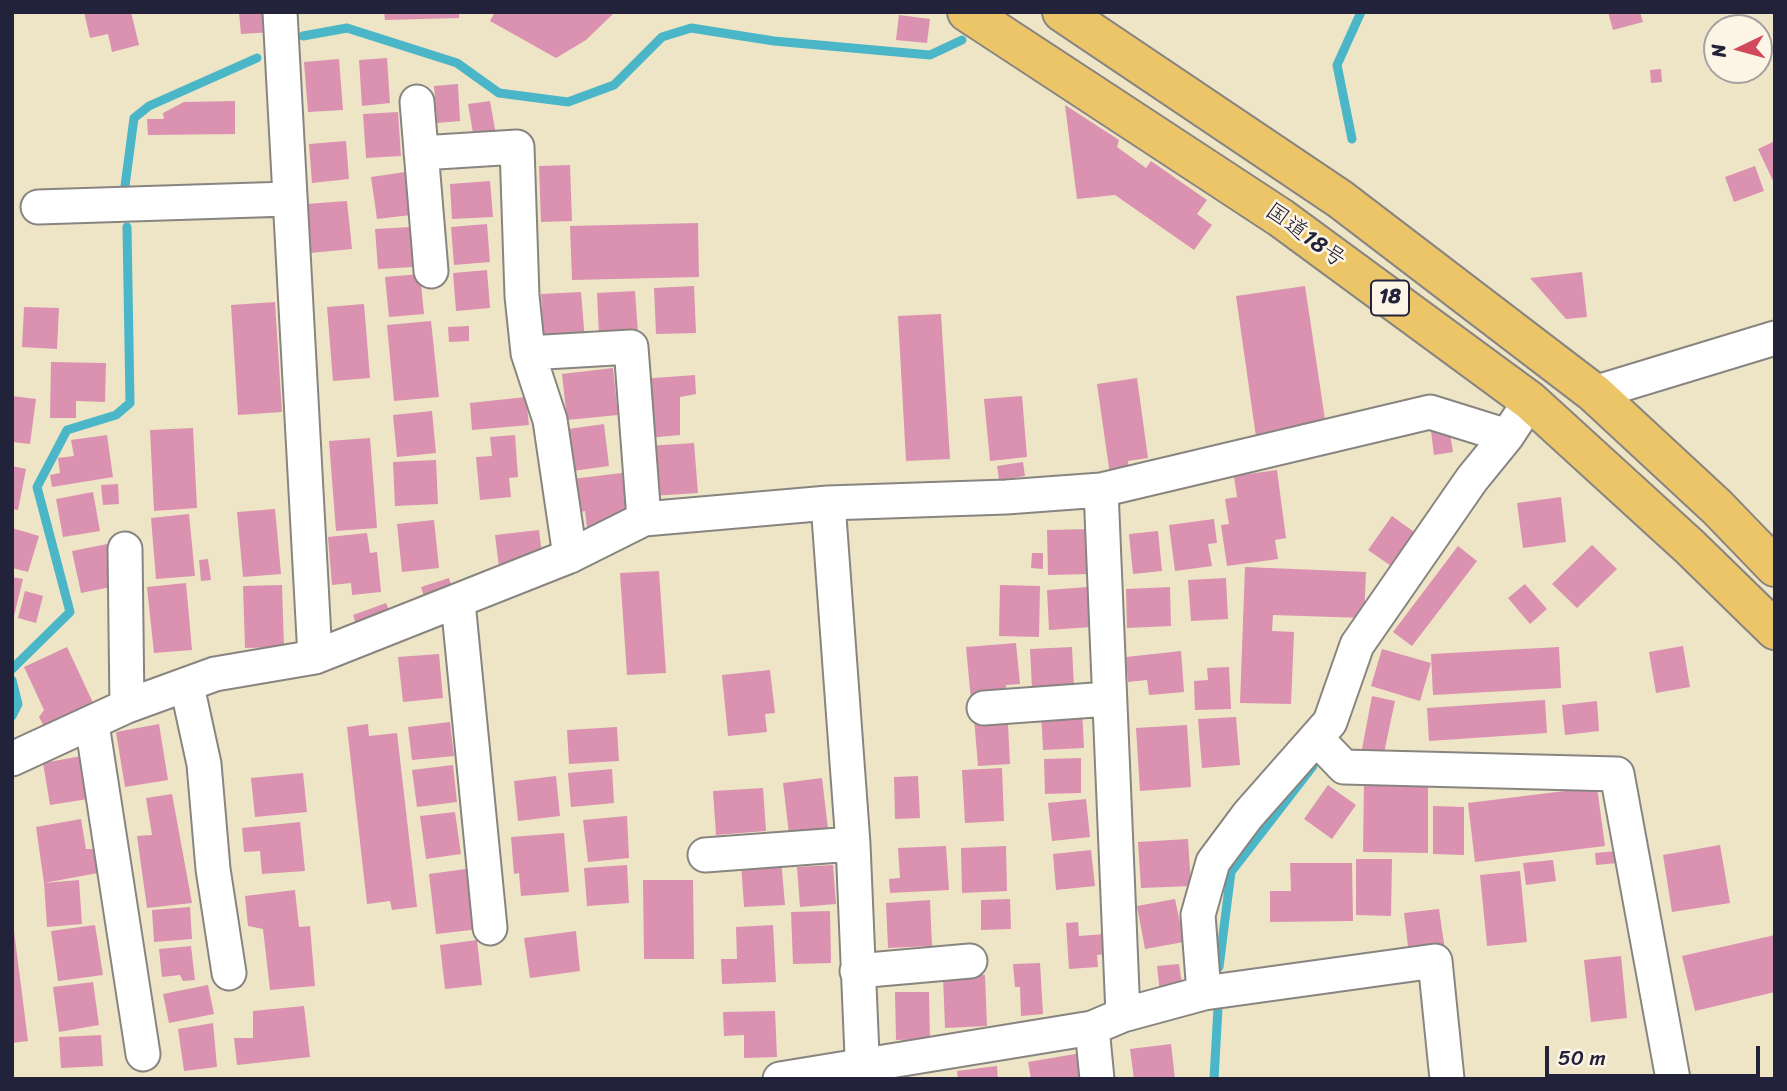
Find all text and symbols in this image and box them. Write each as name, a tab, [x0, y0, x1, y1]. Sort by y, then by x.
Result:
north arrow	[1703, 14, 1773, 84]
text: N	[1702, 43, 1736, 59]
street label: 国道18号	[1259, 198, 1351, 274]
road number: 18	[1371, 280, 1409, 316]
scale bar	[1549, 1032, 1764, 1076]
text: 50 m	[1558, 1039, 1606, 1077]

